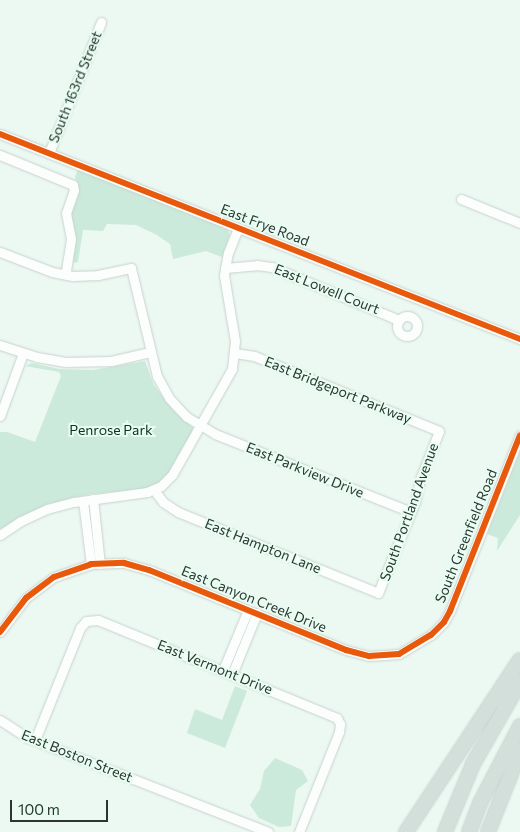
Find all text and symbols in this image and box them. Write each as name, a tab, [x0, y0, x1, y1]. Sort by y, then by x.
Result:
street label: South 163rd Street	[45, 29, 105, 145]
street label: East Frye Road	[218, 200, 312, 250]
street label: East Lowell Court	[272, 260, 382, 318]
street label: East Bridgeport Parkway	[262, 353, 414, 427]
park label: Penrose Park	[69, 422, 153, 438]
street label: East Parkview Drive	[244, 439, 366, 501]
street label: South Portland Avenue	[376, 441, 442, 583]
street label: South Greenfield Road	[431, 467, 501, 605]
street label: East Hampton Lane	[202, 515, 324, 577]
street label: East Canyon Creek Drive	[179, 562, 329, 636]
street label: East Vermont Drive	[155, 636, 275, 698]
street label: East Boston Street	[19, 726, 135, 786]
scale bar	[12, 790, 110, 822]
text: 100 m	[18, 800, 60, 818]

